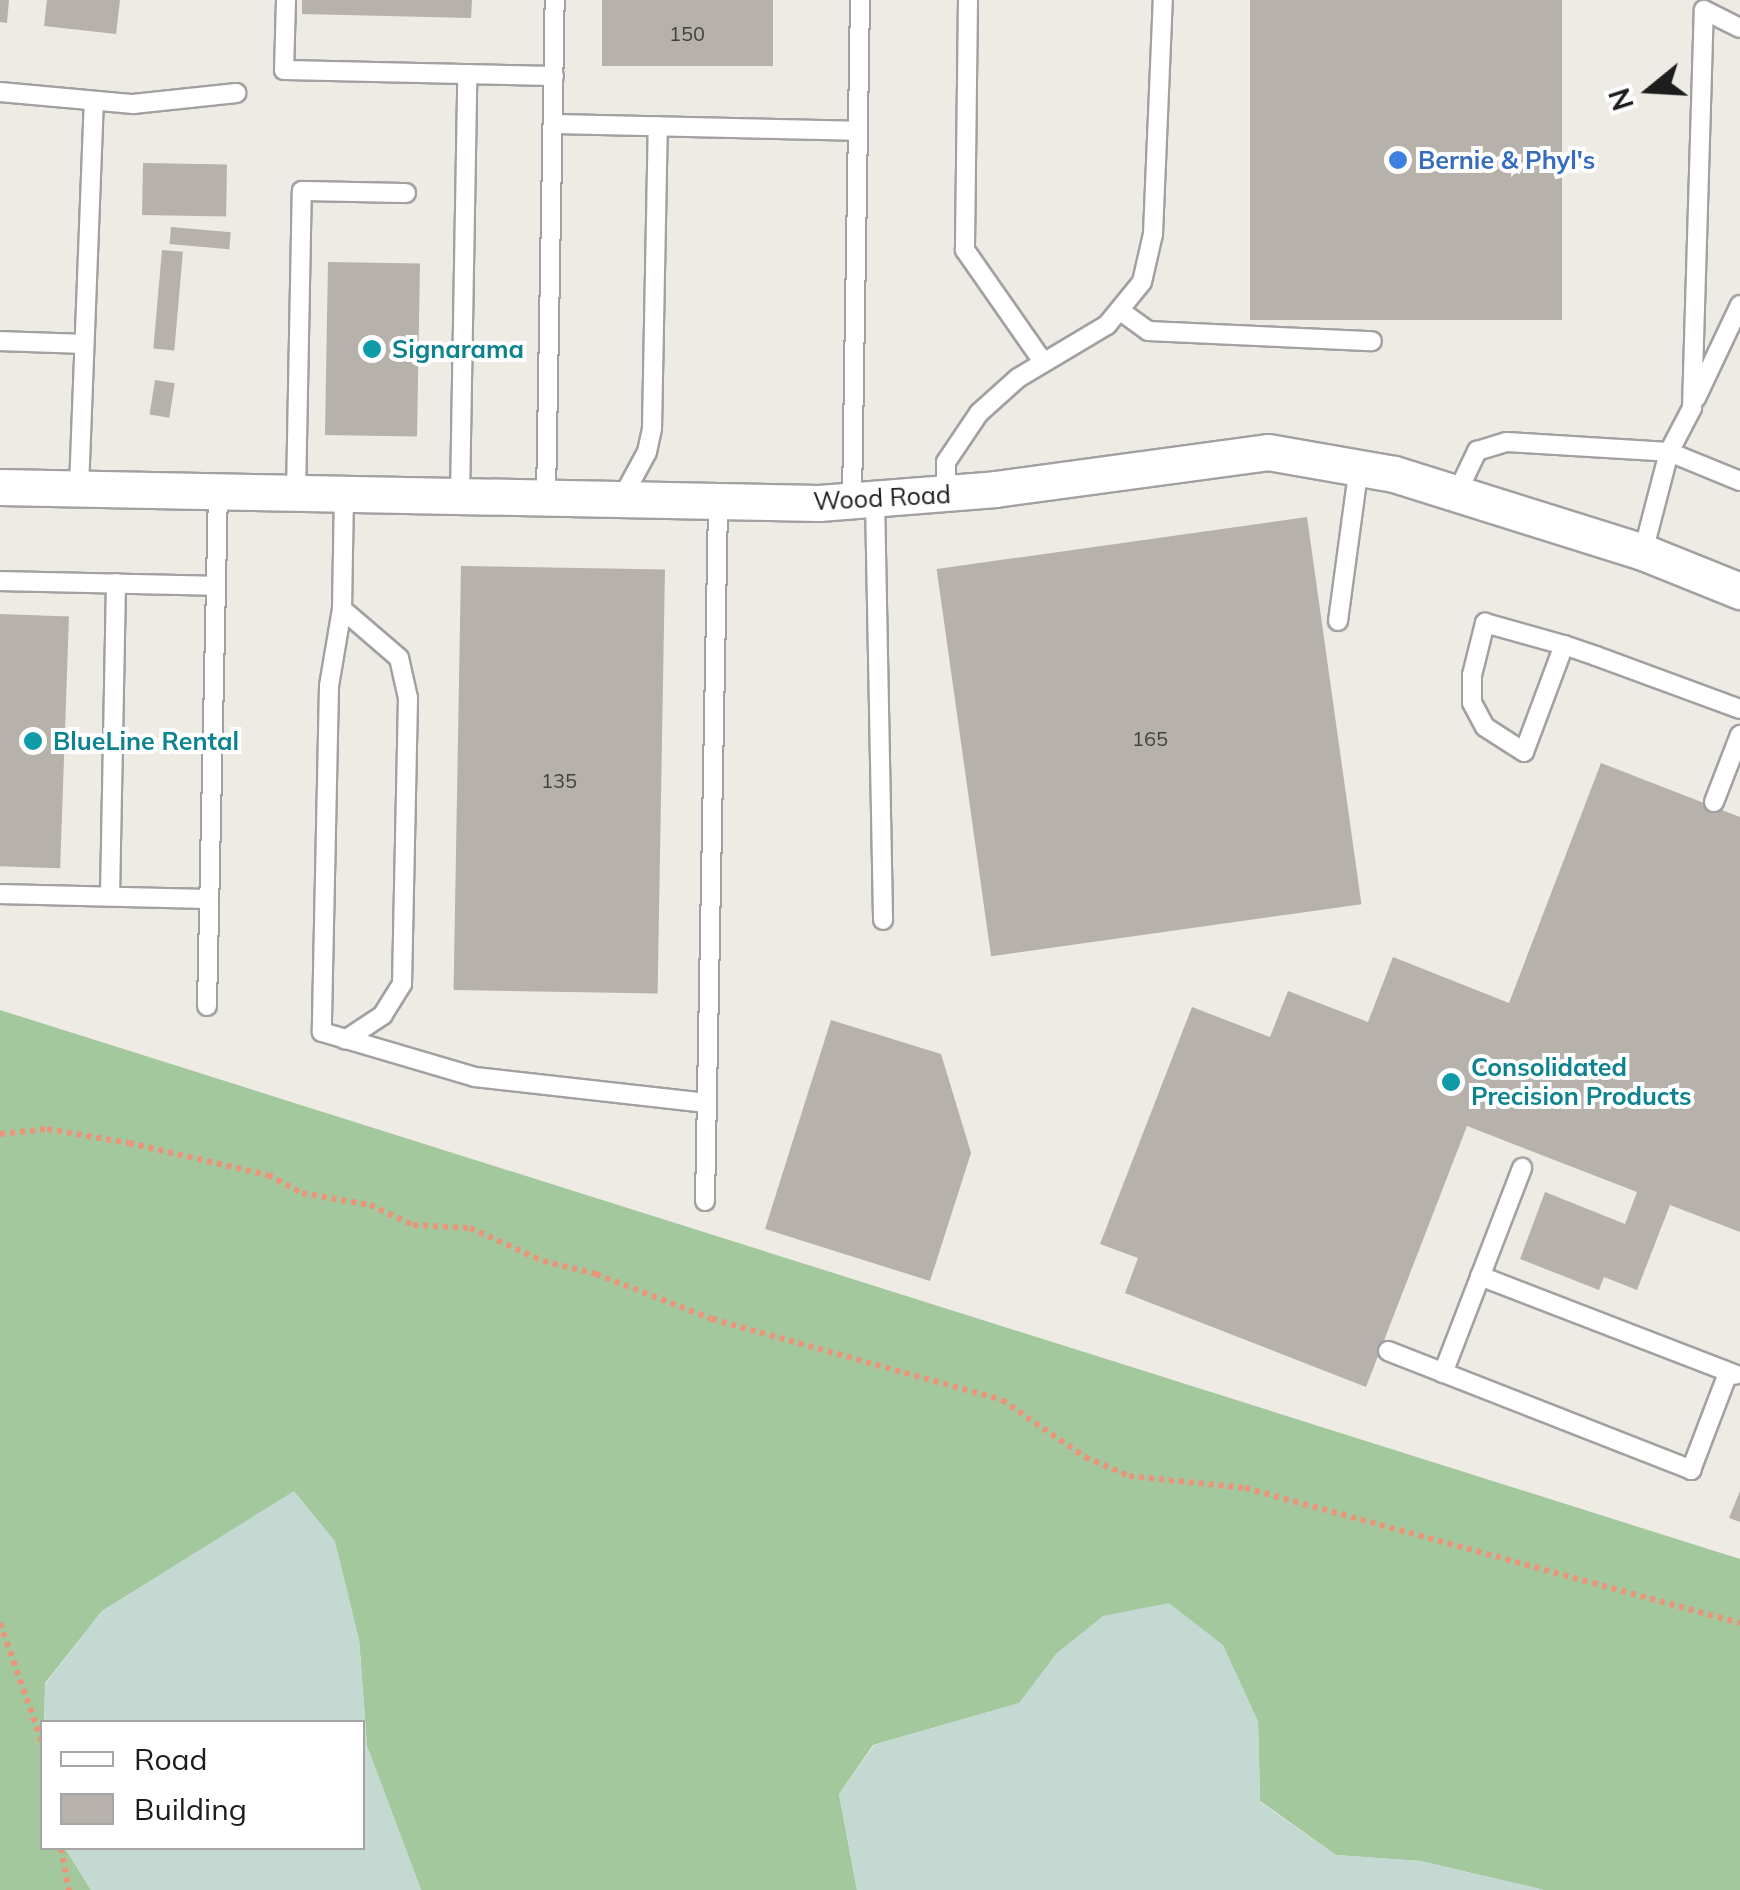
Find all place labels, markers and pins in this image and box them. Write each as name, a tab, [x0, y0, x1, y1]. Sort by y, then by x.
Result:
place label: Bernie & Phyl's	[1418, 145, 1595, 175]
marker: Bernie & Phyl's	[1387, 149, 1409, 171]
place label: Signarama	[392, 334, 524, 364]
marker: Signarama	[361, 338, 383, 360]
place label: BlueLine Rental	[53, 726, 239, 756]
marker: BlueLine Rental	[22, 730, 44, 752]
place label: Consolidated Precision Products	[1471, 1053, 1691, 1112]
marker: Consolidated Precision Products	[1440, 1071, 1462, 1093]

